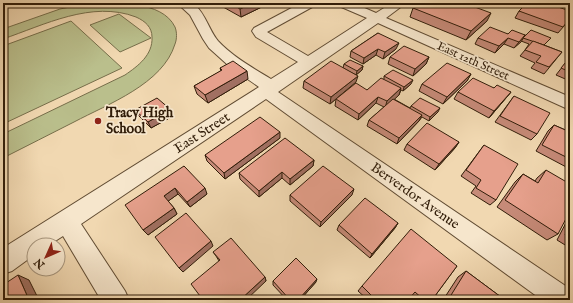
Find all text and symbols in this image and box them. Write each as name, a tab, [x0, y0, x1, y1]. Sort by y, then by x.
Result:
street label: East 12th Street	[435, 38, 511, 84]
place label: Tracy High School	[105, 104, 174, 138]
street label: East Street	[171, 108, 234, 158]
marker: Tracy High School	[93, 116, 103, 126]
street label: Berverdor Avenue	[367, 159, 463, 234]
north arrow	[26, 237, 66, 277]
text: N	[31, 255, 49, 272]

